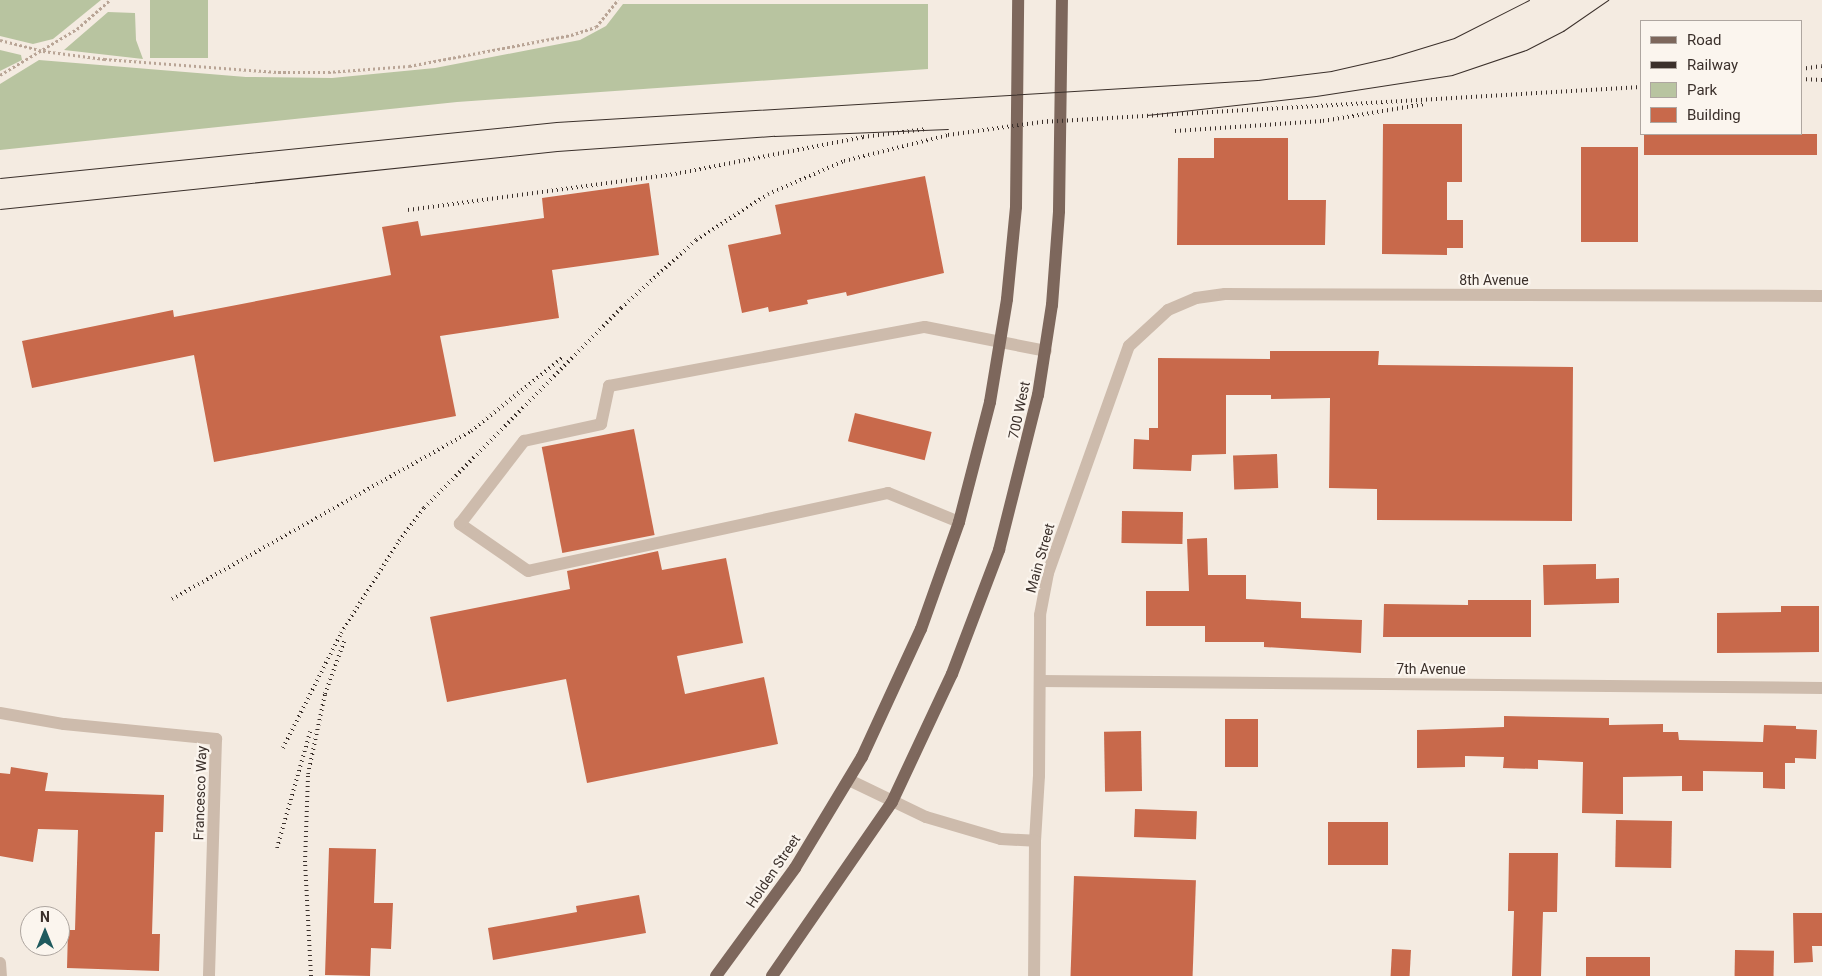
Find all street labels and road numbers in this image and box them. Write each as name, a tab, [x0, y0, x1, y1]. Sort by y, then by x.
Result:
street label: 8th Avenue	[1459, 272, 1529, 288]
street label: 700 West	[1005, 380, 1033, 440]
street label: Main Street	[1022, 521, 1058, 595]
street label: 7th Avenue	[1396, 661, 1466, 677]
street label: Francesco Way	[190, 745, 210, 841]
street label: Holden Street	[742, 831, 804, 911]

